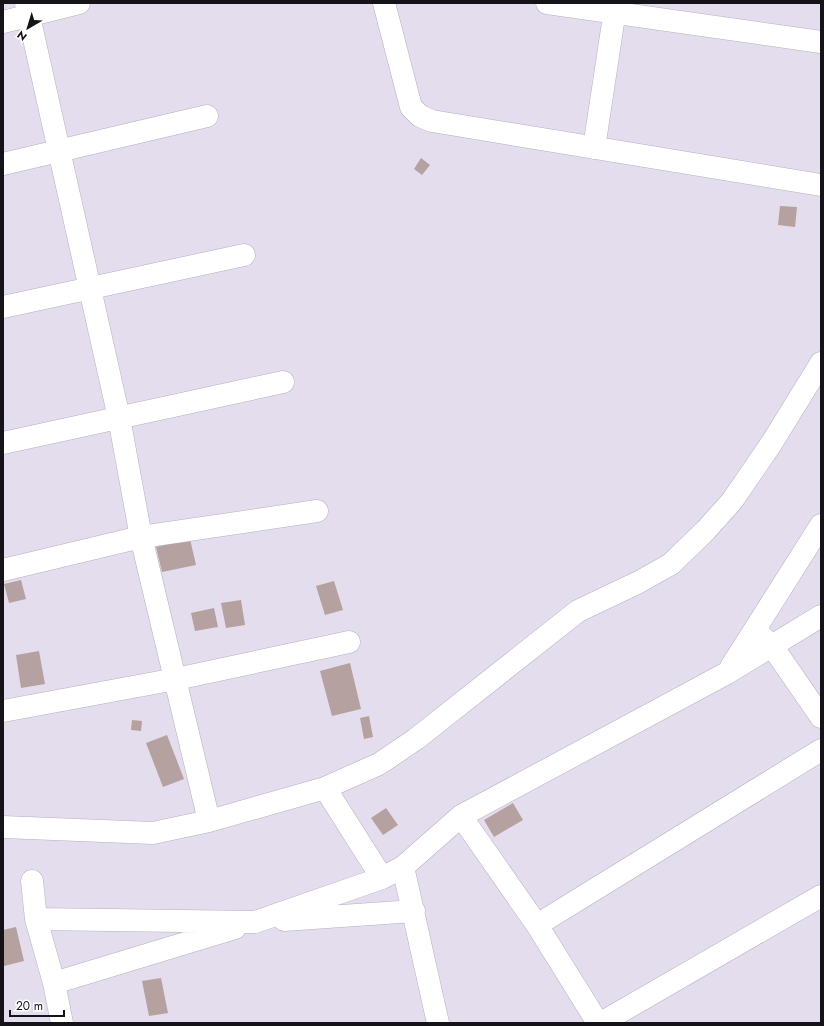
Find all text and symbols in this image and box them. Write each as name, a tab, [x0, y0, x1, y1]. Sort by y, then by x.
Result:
north arrow	[8, 8, 48, 48]
text: N	[13, 27, 30, 45]
scale bar	[10, 992, 64, 1018]
text: 20 m	[16, 997, 43, 1015]

